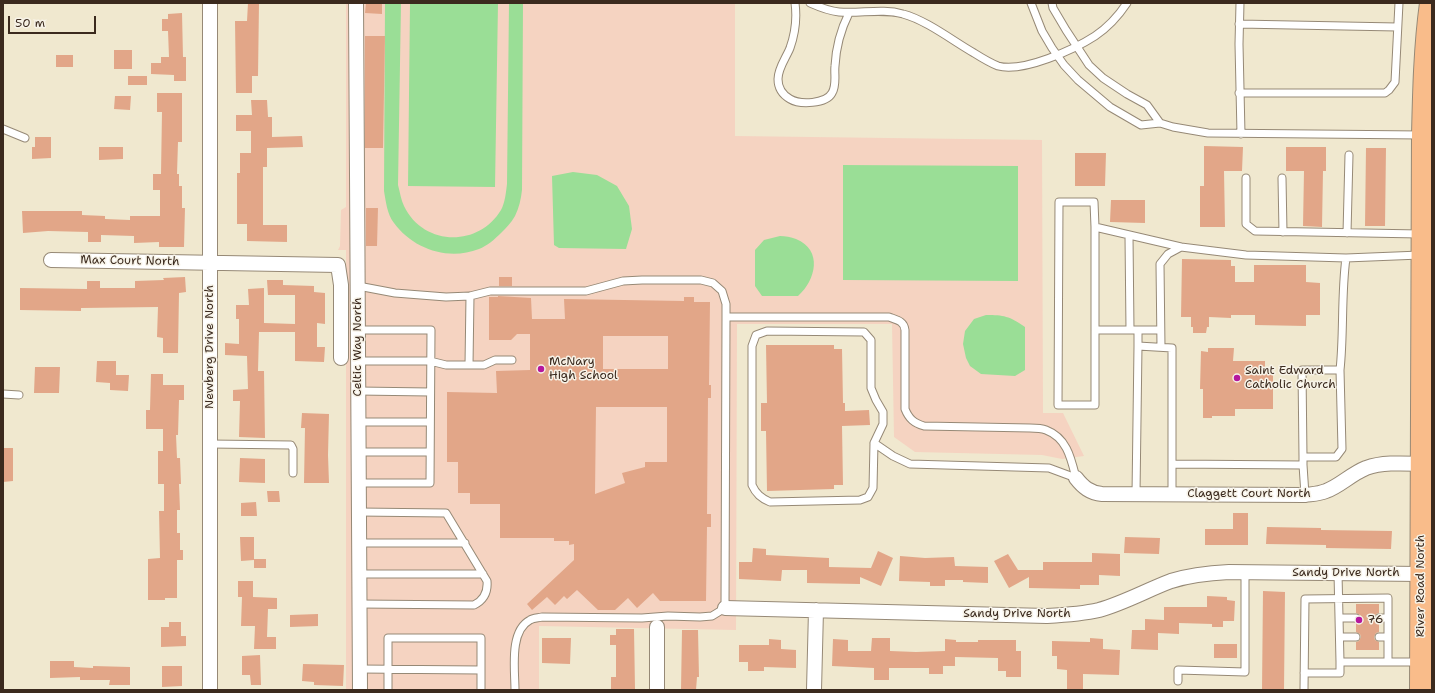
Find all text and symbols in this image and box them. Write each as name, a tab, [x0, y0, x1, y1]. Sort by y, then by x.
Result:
scale bar	[10, 8, 98, 34]
text: 50 m	[15, 15, 45, 31]
street label: Max Court North	[80, 253, 180, 269]
street label: Newberg Drive North	[203, 285, 217, 409]
street label: Celtic Way North	[351, 298, 365, 396]
place label: McNary High School	[549, 355, 618, 383]
marker: McNary High School	[536, 364, 546, 374]
place label: Saint Edward Catholic Church	[1245, 364, 1336, 392]
marker: Saint Edward Catholic Church	[1232, 373, 1242, 383]
street label: Claggett Court North	[1187, 487, 1311, 501]
street label: River Road North	[1414, 535, 1428, 637]
street label: Sandy Drive North	[1292, 566, 1400, 580]
street label: Sandy Drive North	[963, 607, 1071, 621]
place label: 76	[1367, 613, 1383, 627]
marker: 76	[1354, 615, 1364, 625]

